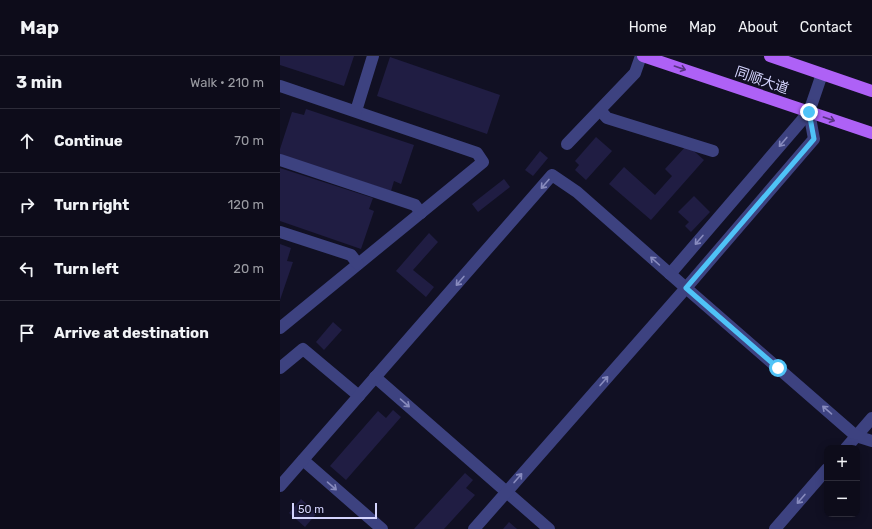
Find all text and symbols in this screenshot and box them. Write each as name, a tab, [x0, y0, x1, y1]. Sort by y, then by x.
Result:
text: Map	[20, 16, 59, 39]
text: Home	[629, 19, 667, 36]
text: Map	[689, 19, 716, 36]
text: About	[738, 19, 778, 36]
text: Contact	[800, 19, 852, 36]
street label: 同顺大道	[733, 63, 791, 98]
one-way arrow	[673, 65, 685, 73]
text: 3 min	[16, 72, 62, 92]
text: Walk · 210 m	[190, 75, 264, 90]
route end	[800, 103, 818, 121]
one-way arrow	[823, 116, 836, 123]
icon: ahead	[16, 130, 38, 152]
text: Continue	[54, 132, 123, 150]
text: 70 m	[234, 133, 264, 148]
one-way arrow	[779, 136, 788, 147]
one-way arrow	[541, 178, 550, 189]
icon: right	[16, 194, 38, 216]
text: Turn right	[54, 196, 129, 214]
text: 120 m	[228, 197, 264, 212]
one-way arrow	[694, 235, 703, 245]
one-way arrow	[650, 256, 660, 265]
icon: left	[16, 258, 38, 280]
text: Turn left	[54, 260, 119, 278]
text: 20 m	[233, 261, 264, 276]
one-way arrow	[455, 276, 464, 287]
icon: arrive	[16, 322, 38, 344]
text: Arrive at destination	[54, 324, 209, 342]
route start	[769, 359, 787, 377]
one-way arrow	[599, 376, 608, 386]
one-way arrow	[399, 398, 409, 407]
one-way arrow	[821, 406, 832, 415]
map controls	[824, 445, 860, 517]
button: +	[824, 445, 860, 481]
one-way arrow	[513, 473, 522, 484]
one-way arrow	[327, 481, 338, 490]
button: −	[824, 481, 860, 517]
one-way arrow	[797, 493, 806, 504]
scale bar	[292, 501, 377, 520]
text: 50 m	[298, 503, 324, 516]

